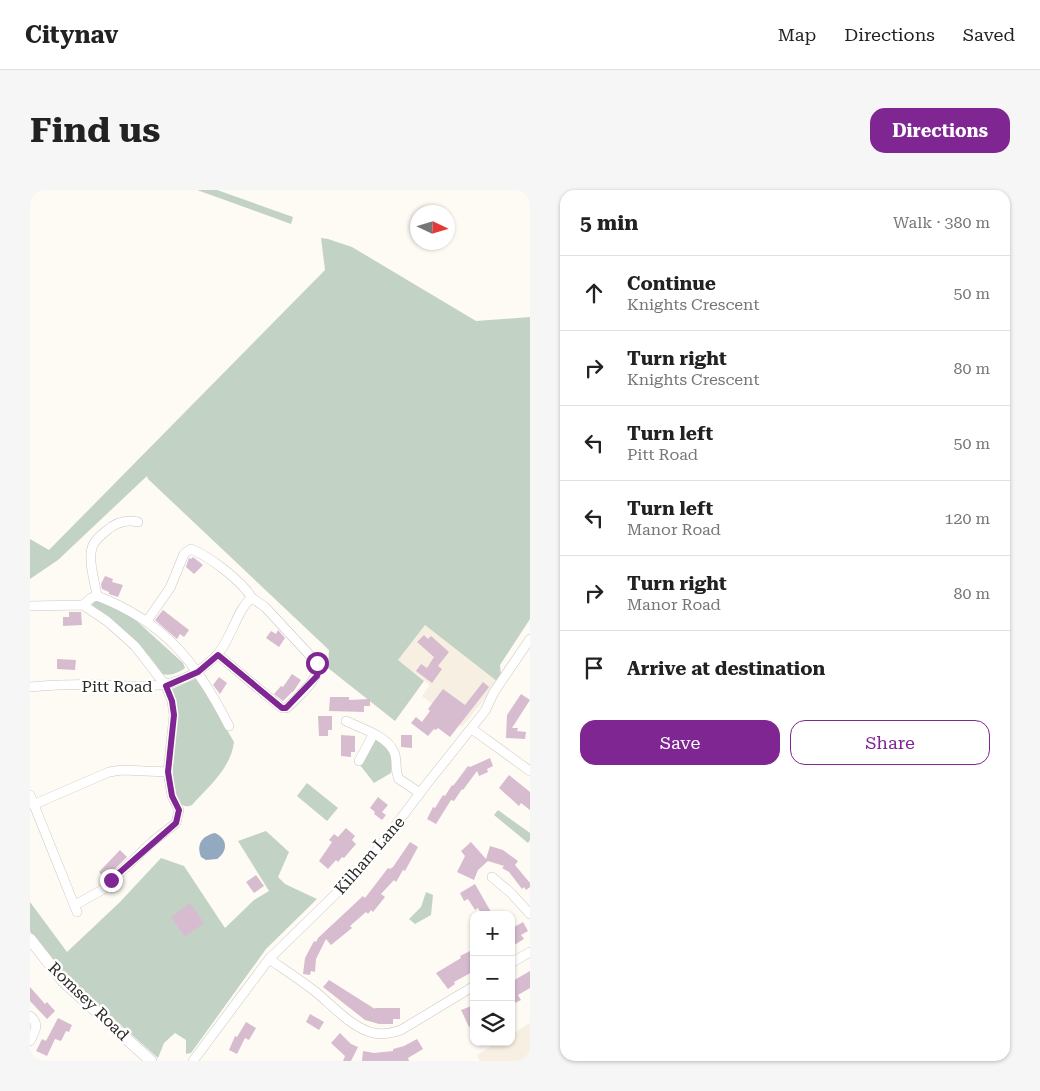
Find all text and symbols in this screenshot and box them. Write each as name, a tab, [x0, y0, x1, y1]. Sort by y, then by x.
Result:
text: Citynav	[25, 21, 118, 49]
text: Map	[778, 24, 816, 45]
text: Directions	[844, 24, 935, 45]
text: Saved	[963, 24, 1015, 45]
button: Directions	[870, 108, 1010, 153]
text: Find us	[30, 110, 160, 151]
north arrow	[410, 205, 455, 250]
text: 5 min	[580, 211, 638, 235]
text: Walk · 380 m	[893, 213, 990, 232]
text: Continue	[627, 272, 716, 295]
icon: ahead	[580, 279, 608, 307]
text: 50 m	[953, 284, 990, 303]
text: Knights Crescent	[627, 295, 759, 314]
text: Turn right	[627, 347, 727, 370]
icon: right	[580, 354, 608, 382]
text: 80 m	[953, 359, 990, 378]
text: Knights Crescent	[627, 370, 759, 389]
text: Turn left	[627, 422, 713, 445]
icon: left	[580, 429, 608, 457]
text: 50 m	[953, 434, 990, 453]
text: Pitt Road	[627, 445, 698, 464]
text: Turn left	[627, 497, 713, 520]
icon: left	[580, 504, 608, 532]
text: 120 m	[944, 509, 990, 528]
text: Manor Road	[627, 520, 721, 539]
text: Turn right	[627, 572, 727, 595]
icon: right	[580, 579, 608, 607]
text: 80 m	[953, 584, 990, 603]
text: Manor Road	[627, 595, 721, 614]
route start	[306, 652, 329, 675]
icon: arrive	[580, 654, 608, 682]
text: Arrive at destination	[627, 657, 825, 680]
street label: Pitt Road	[82, 677, 152, 696]
button: Save	[580, 720, 780, 765]
button: Share	[790, 720, 990, 765]
street label: Kilham Lane	[330, 812, 409, 898]
route end	[100, 869, 123, 892]
map controls	[470, 911, 515, 1046]
button: +	[470, 911, 515, 956]
button: −	[470, 956, 515, 1001]
street label: Romsey Road	[45, 958, 133, 1044]
button: layers	[470, 1001, 515, 1046]

